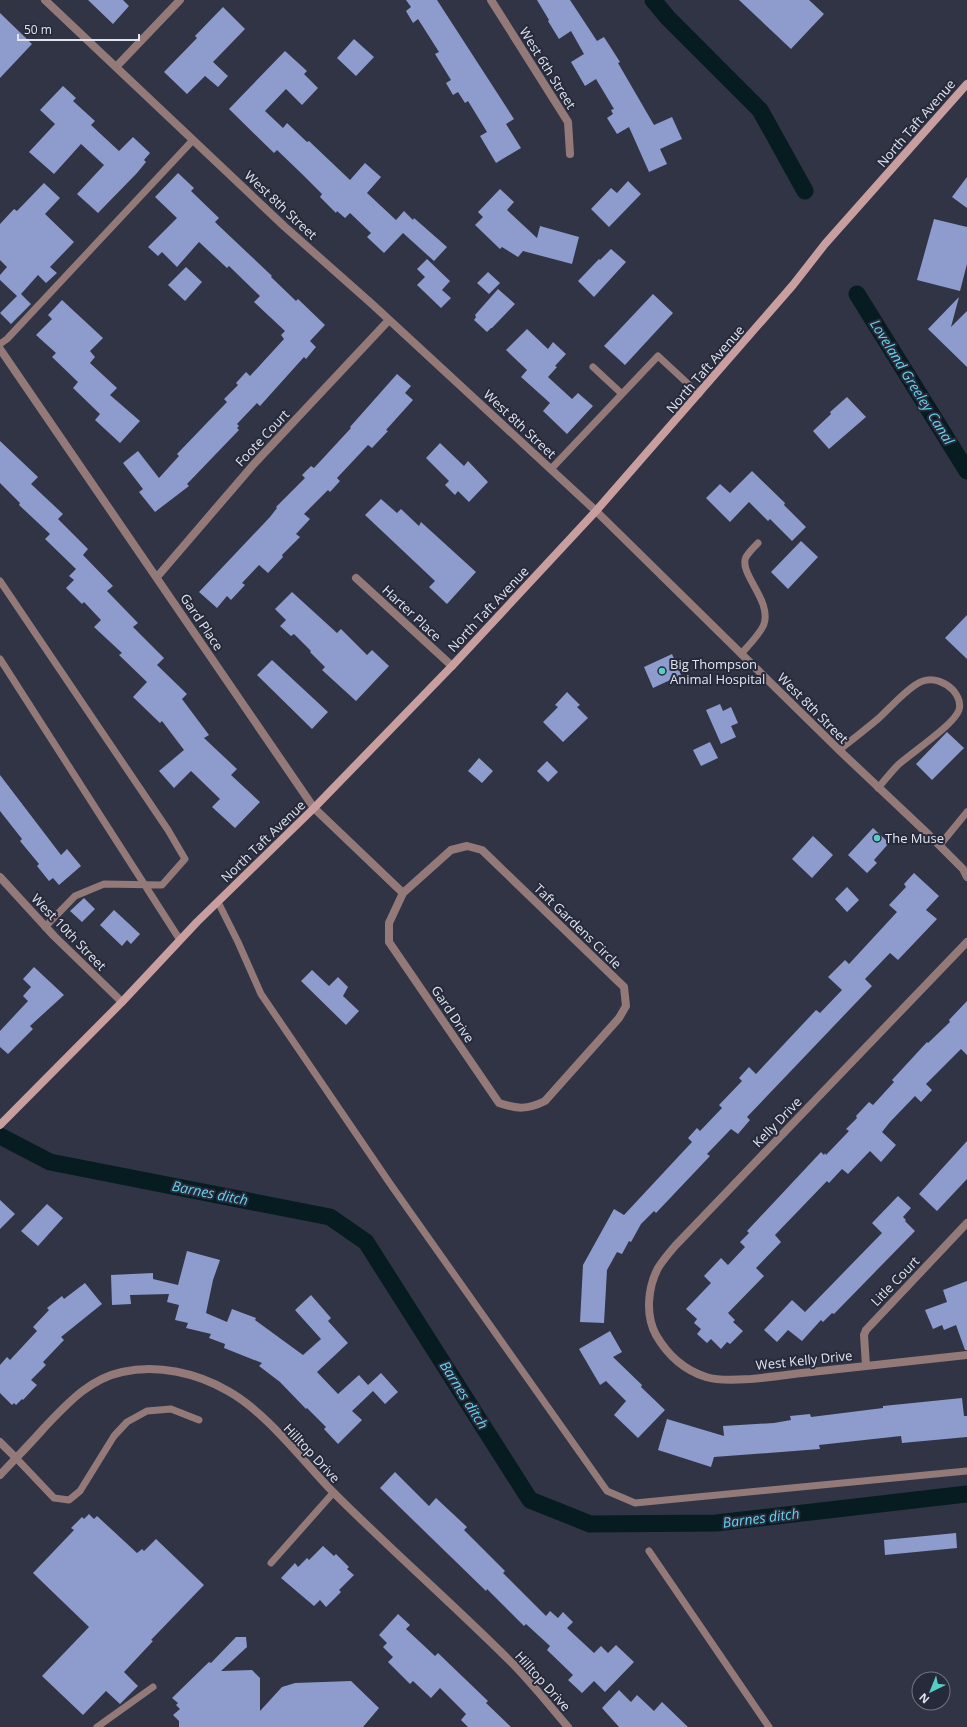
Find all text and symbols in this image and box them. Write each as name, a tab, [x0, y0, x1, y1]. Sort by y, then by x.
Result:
scale bar	[18, 16, 139, 42]
text: 50 m	[24, 21, 52, 38]
street label: West 6th Street	[516, 24, 581, 113]
street label: North Taft Avenue	[873, 75, 959, 171]
street label: West 8th Street	[241, 167, 321, 244]
water label: Loveland Greeley Canal	[866, 315, 959, 448]
street label: North Taft Avenue	[662, 321, 748, 417]
street label: West 8th Street	[480, 386, 560, 463]
street label: Foote Court	[231, 405, 293, 470]
street label: North Taft Avenue	[444, 562, 532, 656]
street label: Harter Place	[379, 581, 445, 645]
street label: Gard Place	[176, 590, 228, 654]
place label: Big Thompson Animal Hospital	[670, 655, 765, 688]
marker: Big Thompson Animal Hospital	[657, 666, 667, 676]
street label: West 8th Street	[774, 669, 853, 748]
street label: North Taft Avenue	[217, 796, 309, 886]
place label: The Muse	[885, 829, 944, 847]
marker: The Muse	[872, 833, 882, 843]
street label: Taft Gardens Circle	[530, 880, 626, 972]
street label: West 10th Street	[28, 890, 111, 975]
street label: Gard Drive	[427, 982, 479, 1046]
street label: Kelly Drive	[748, 1093, 806, 1151]
water label: Barnes ditch	[170, 1176, 250, 1209]
street label: Litle Court	[867, 1252, 923, 1310]
street label: West Kelly Drive	[755, 1346, 853, 1374]
water label: Barnes ditch	[436, 1357, 493, 1433]
street label: Hilltop Drive	[280, 1419, 344, 1487]
water label: Barnes ditch	[721, 1503, 800, 1532]
street label: Hilltop Drive	[511, 1647, 575, 1715]
north arrow	[911, 1671, 951, 1711]
text: N	[915, 1690, 932, 1707]

